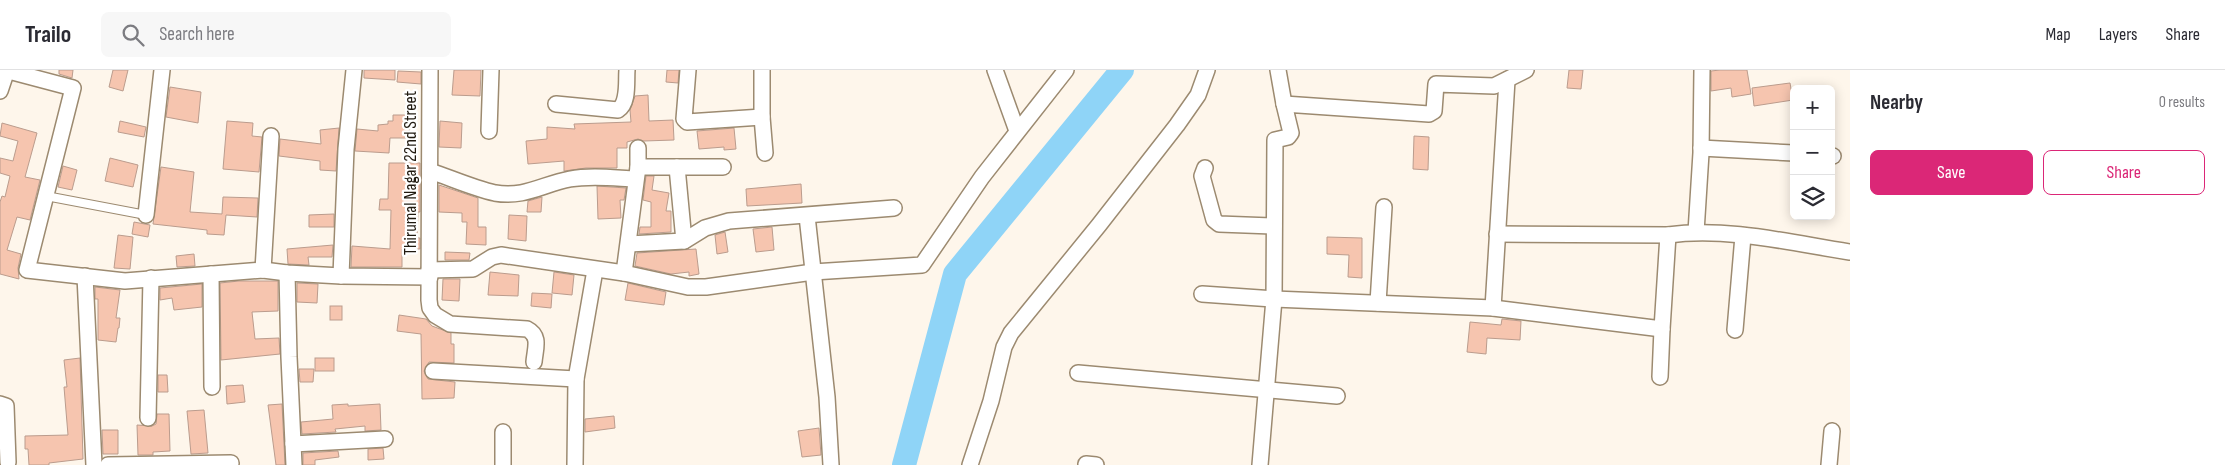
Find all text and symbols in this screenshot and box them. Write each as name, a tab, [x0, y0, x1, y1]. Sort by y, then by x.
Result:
search box	[101, 12, 451, 57]
text: Trailo	[25, 20, 71, 49]
icon: search	[119, 21, 147, 49]
text: Search here	[159, 23, 235, 46]
text: Map	[2046, 24, 2071, 45]
text: Layers	[2099, 24, 2138, 45]
text: Share	[2166, 24, 2200, 45]
map controls	[1790, 85, 1835, 220]
button: +	[1790, 85, 1835, 130]
street label: Thirumal Nagar 22nd Street	[400, 90, 421, 255]
text: Nearby	[1870, 90, 1923, 115]
text: 0 results	[2159, 93, 2205, 112]
button: −	[1790, 130, 1835, 175]
button: Save	[1870, 150, 2033, 195]
button: Share	[2043, 150, 2205, 195]
button: layers	[1790, 175, 1835, 220]

